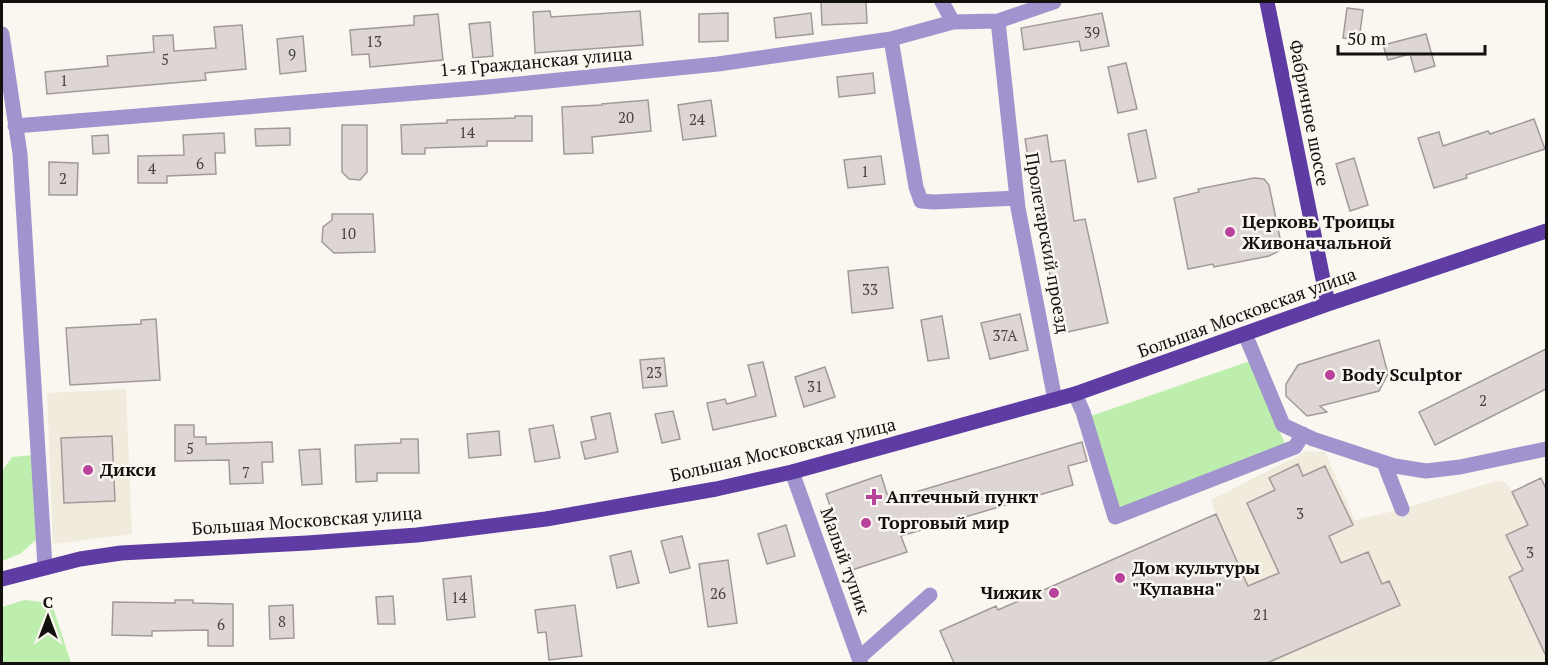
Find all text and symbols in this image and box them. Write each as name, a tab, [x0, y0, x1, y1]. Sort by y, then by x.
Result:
scale bar	[1338, 18, 1485, 56]
house number: 39	[1084, 22, 1100, 42]
text: 50 m	[1347, 26, 1387, 50]
house number: 13	[366, 31, 382, 51]
street label: Фабричное шоссе	[1284, 38, 1336, 188]
street label: 1-я Гражданская улица	[439, 41, 633, 81]
house number: 9	[288, 44, 296, 64]
house number: 5	[161, 49, 169, 69]
house number: 1	[60, 70, 68, 90]
house number: 20	[618, 107, 634, 127]
house number: 24	[689, 109, 705, 129]
house number: 14	[459, 122, 475, 142]
street label: Пролетарский проезд	[1020, 151, 1076, 335]
house number: 6	[196, 153, 204, 173]
house number: 4	[148, 158, 156, 178]
house number: 1	[861, 161, 869, 181]
house number: 2	[59, 168, 67, 188]
place label: Церковь Троицы Живоначальной	[1242, 209, 1395, 254]
house number: 10	[340, 223, 356, 243]
marker: Церковь Троицы Живоначальной	[1223, 225, 1237, 239]
street label: Большая Московская улица	[1134, 261, 1359, 363]
house number: 33	[862, 279, 878, 299]
house number: 37А	[992, 325, 1018, 345]
house number: 23	[646, 362, 662, 382]
place label: Body Sculptor	[1342, 362, 1462, 386]
marker: Body Sculptor	[1323, 368, 1337, 382]
house number: 31	[807, 376, 823, 396]
house number: 2	[1479, 390, 1487, 410]
street label: Большая Московская улица	[668, 411, 898, 487]
house number: 5	[186, 438, 194, 458]
place label: Дикси	[100, 457, 156, 481]
house number: 7	[242, 462, 250, 482]
marker: Дикси	[81, 463, 95, 477]
place label: Аптечный пункт	[886, 484, 1038, 508]
marker: Аптечный пункт	[867, 490, 881, 504]
street label: Большая Московская улица	[191, 500, 423, 540]
house number: 3	[1296, 503, 1304, 523]
street label: Малый тупик	[815, 504, 877, 618]
place label: Торговый мир	[878, 510, 1009, 534]
marker: Торговый мир	[859, 516, 873, 530]
house number: 3	[1526, 542, 1534, 562]
place label: Дом культуры "Купавна"	[1132, 555, 1260, 600]
marker: Дом культуры "Купавна"	[1113, 571, 1127, 585]
place label: Чижик	[980, 580, 1042, 604]
house number: 26	[710, 583, 726, 603]
marker: Чижик	[1047, 586, 1061, 600]
north arrow	[18, 587, 78, 647]
house number: 14	[451, 587, 467, 607]
text: С	[43, 591, 53, 613]
house number: 21	[1253, 604, 1269, 624]
house number: 8	[278, 611, 286, 631]
house number: 6	[217, 614, 225, 634]

